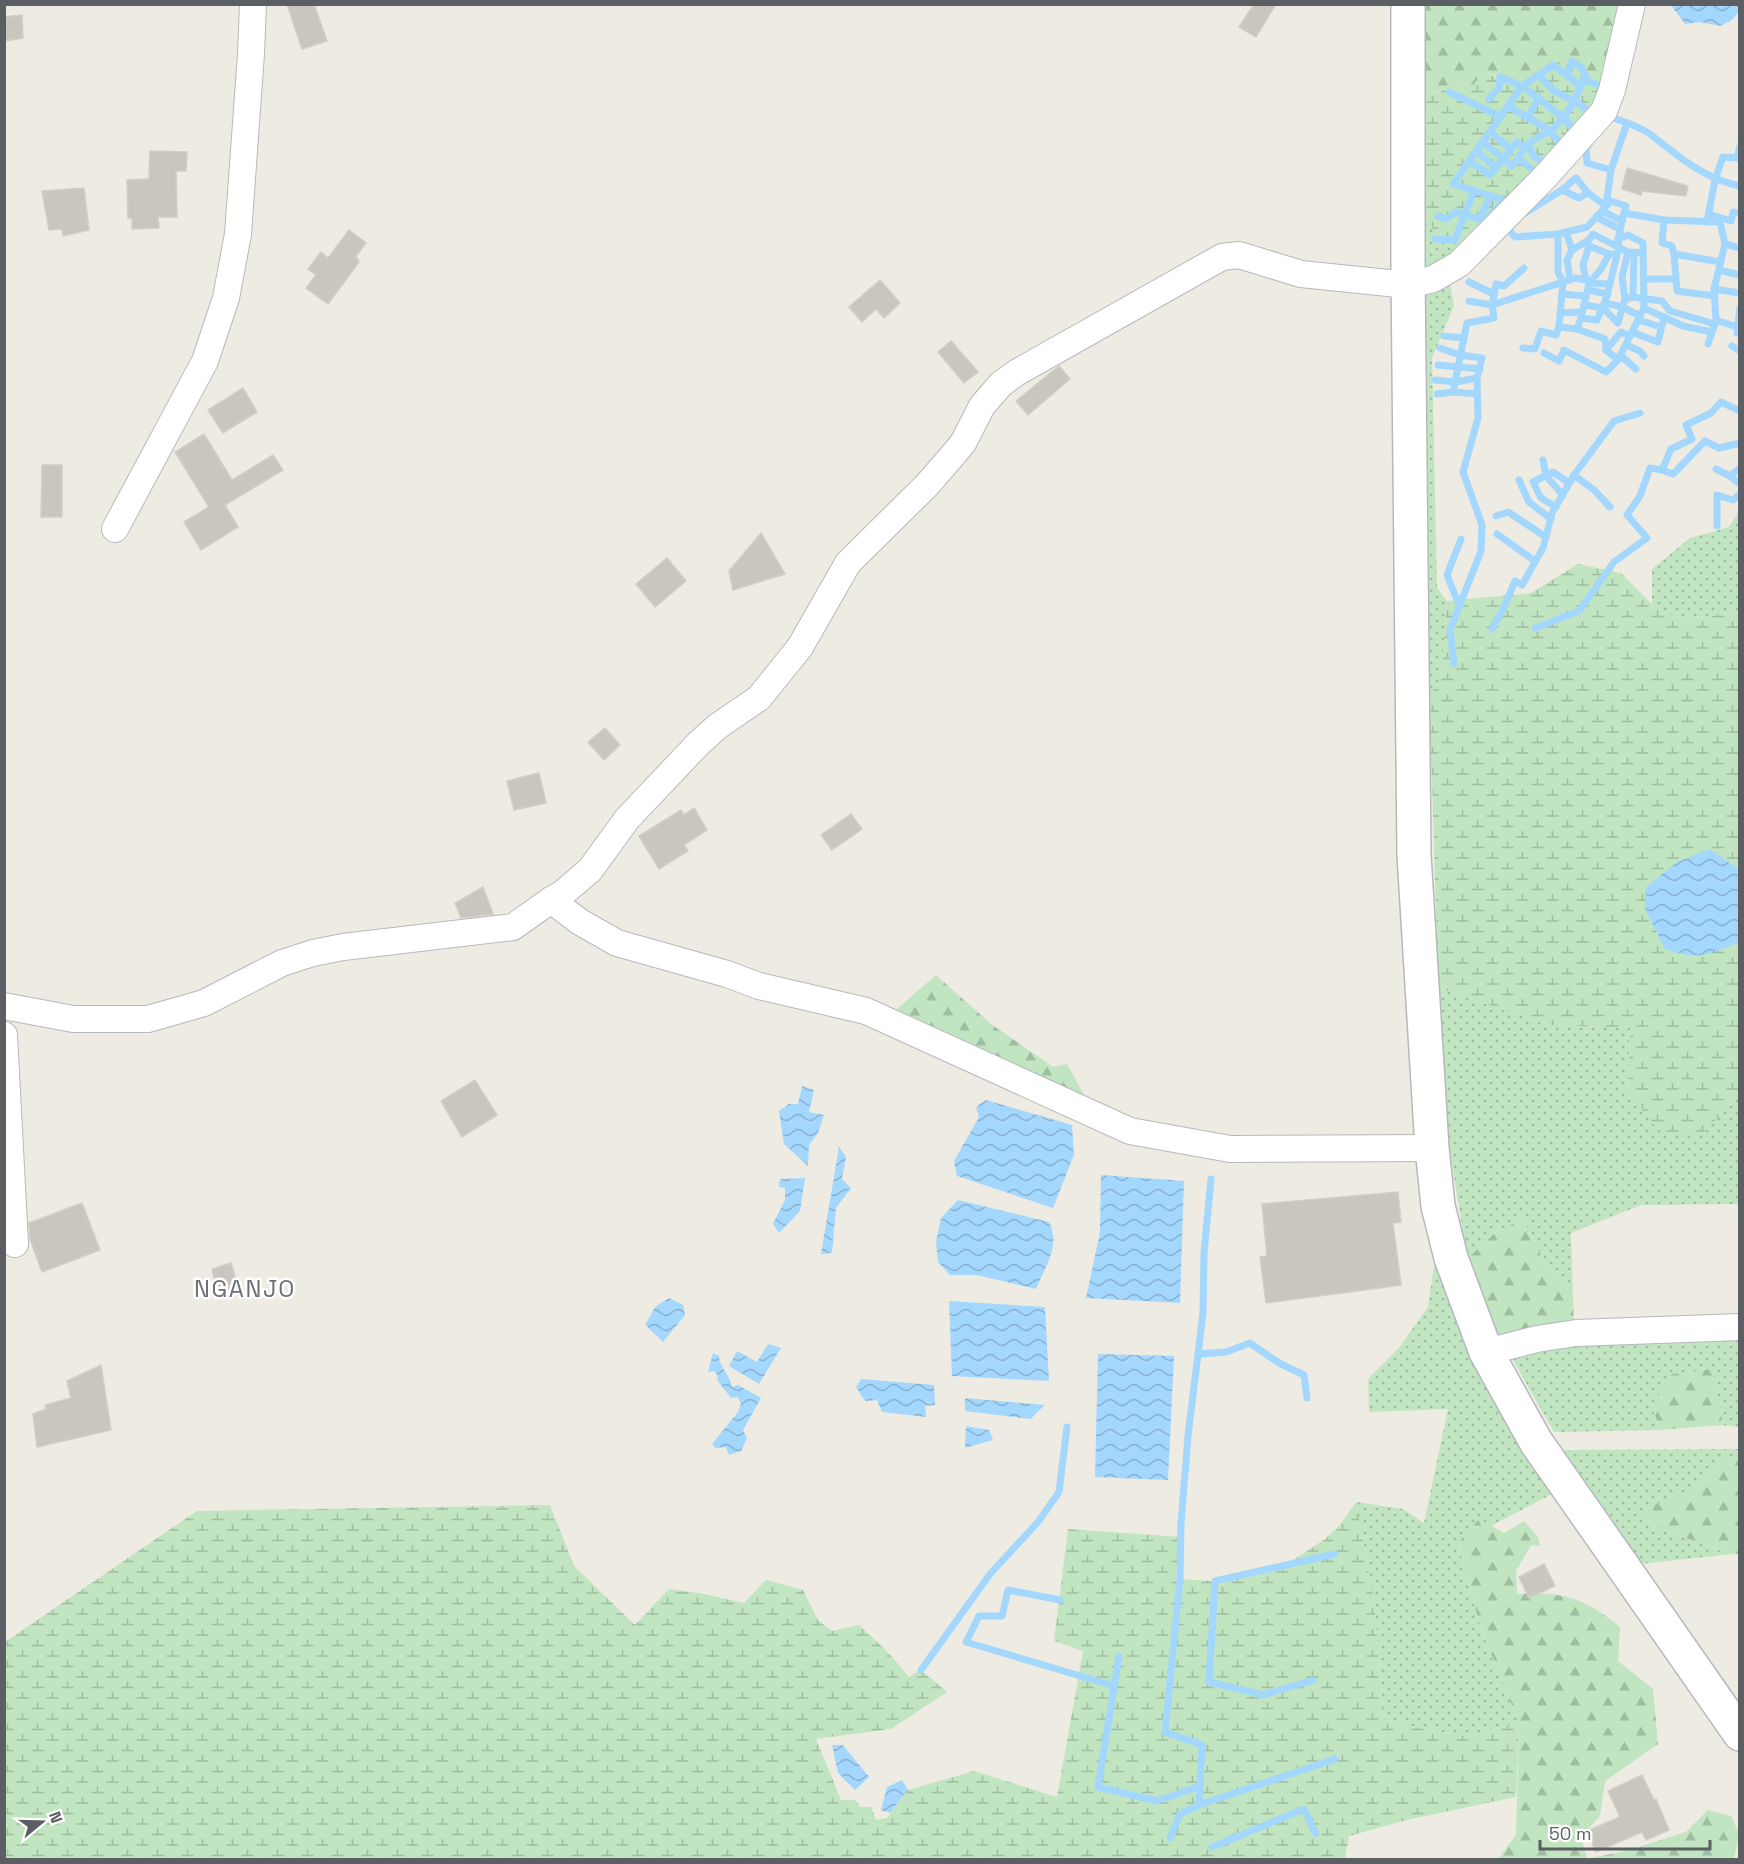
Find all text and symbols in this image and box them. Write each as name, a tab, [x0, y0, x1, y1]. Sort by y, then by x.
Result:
district label: NGANJO	[194, 1273, 296, 1304]
north arrow	[12, 1792, 72, 1852]
text: N	[44, 1809, 67, 1826]
scale bar	[1540, 1813, 1710, 1851]
text: 50 m	[1549, 1822, 1591, 1845]

